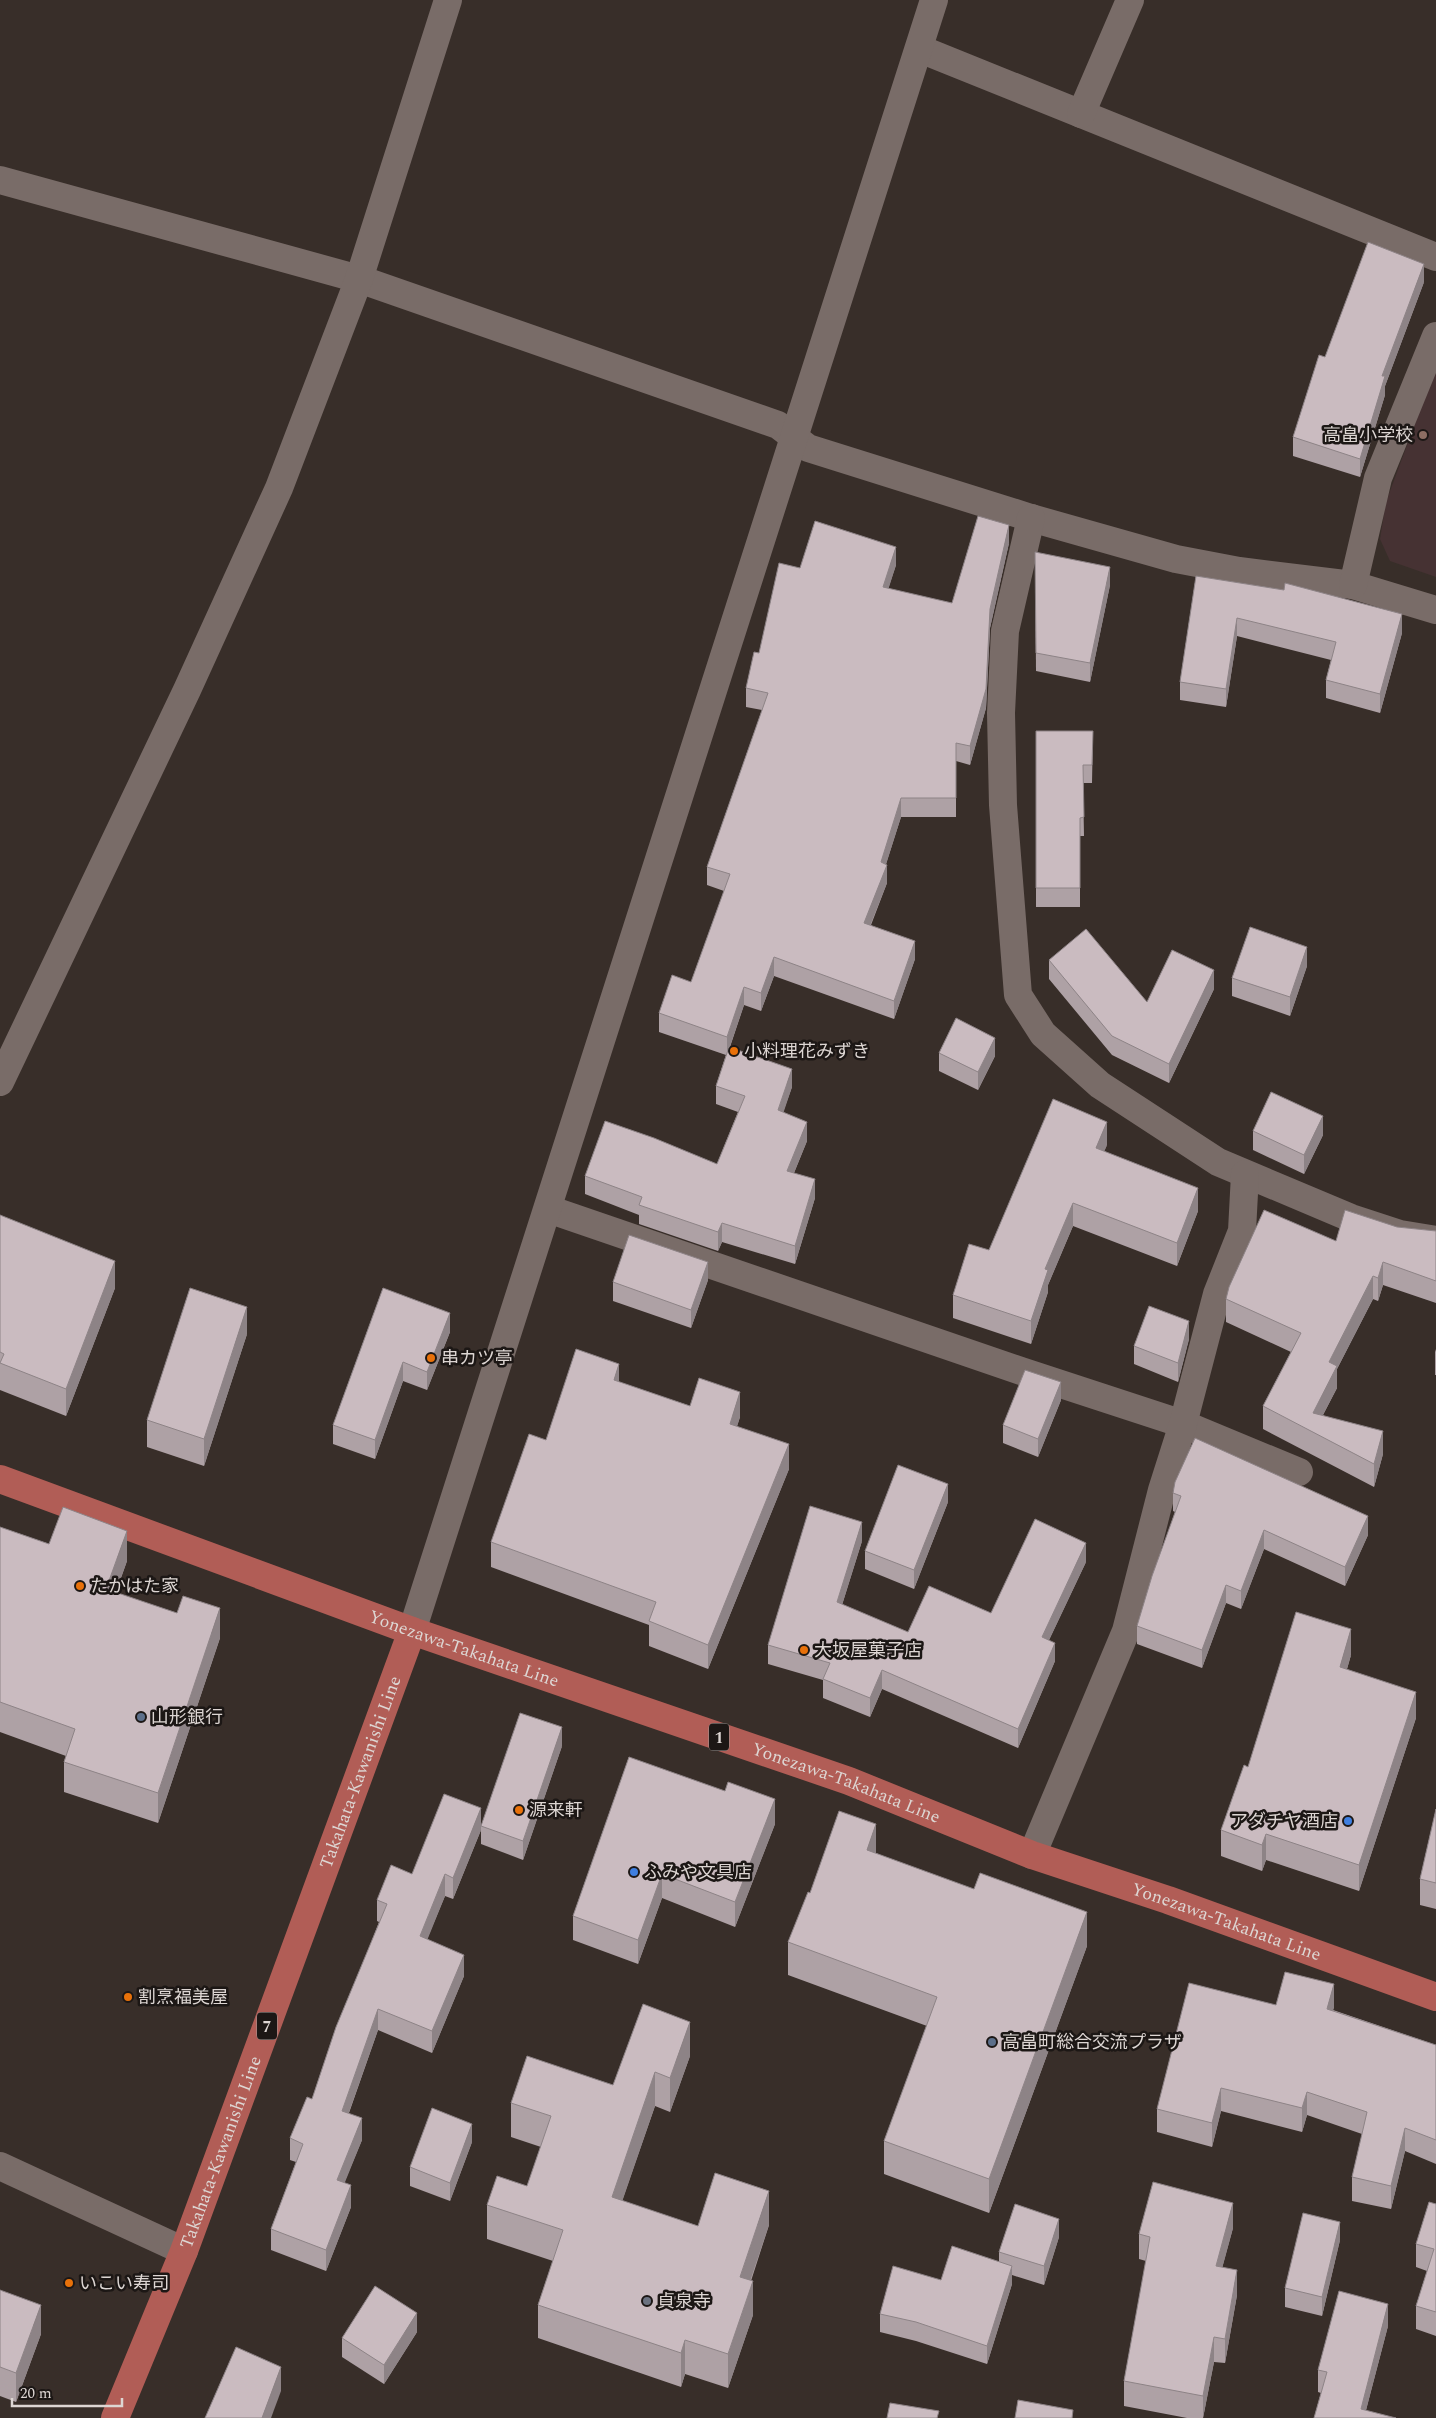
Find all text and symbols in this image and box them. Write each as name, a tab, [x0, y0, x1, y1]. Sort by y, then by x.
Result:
place label: 高畠小学校	[1323, 422, 1413, 449]
marker: 高畠小学校	[1417, 429, 1429, 441]
place label: 小料理花みずき	[744, 1038, 870, 1065]
marker: 小料理花みずき	[728, 1045, 740, 1057]
place label: 串カツ亭	[441, 1345, 513, 1372]
marker: 串カツ亭	[425, 1352, 437, 1364]
place label: たかはた家	[90, 1573, 179, 1600]
marker: たかはた家	[74, 1580, 86, 1592]
street label: Yonezawa-Takahata Line	[365, 1603, 563, 1695]
place label: 大坂屋菓子店	[814, 1637, 922, 1664]
marker: 大坂屋菓子店	[798, 1644, 810, 1656]
street label: Takahata-Kawanishi Line	[313, 1672, 408, 1873]
place label: 山形銀行	[151, 1704, 223, 1731]
marker: 山形銀行	[135, 1711, 147, 1723]
road number: 1	[709, 1724, 729, 1750]
street label: Yonezawa-Takahata Line	[748, 1736, 945, 1831]
place label: 源来軒	[529, 1797, 583, 1824]
marker: 源来軒	[513, 1804, 525, 1816]
place label: アダチヤ酒店	[1230, 1808, 1338, 1835]
marker: アダチヤ酒店	[1342, 1815, 1354, 1827]
place label: ふみや文具店	[644, 1859, 752, 1886]
marker: ふみや文具店	[628, 1866, 640, 1878]
street label: Yonezawa-Takahata Line	[1128, 1876, 1325, 1968]
place label: 割烹福美屋	[138, 1984, 228, 2011]
marker: 割烹福美屋	[122, 1991, 134, 2003]
road number: 7	[257, 2012, 277, 2040]
place label: 高畠町総合交流プラザ	[1002, 2029, 1182, 2056]
marker: 高畠町総合交流プラザ	[986, 2036, 998, 2048]
street label: Takahata-Kawanishi Line	[173, 2052, 269, 2253]
place label: いこい寿司	[79, 2270, 169, 2297]
marker: いこい寿司	[63, 2277, 75, 2289]
place label: 貞泉寺	[657, 2288, 711, 2315]
marker: 貞泉寺	[641, 2295, 653, 2307]
scale bar	[12, 2376, 122, 2408]
text: 20 m	[20, 2382, 52, 2405]

